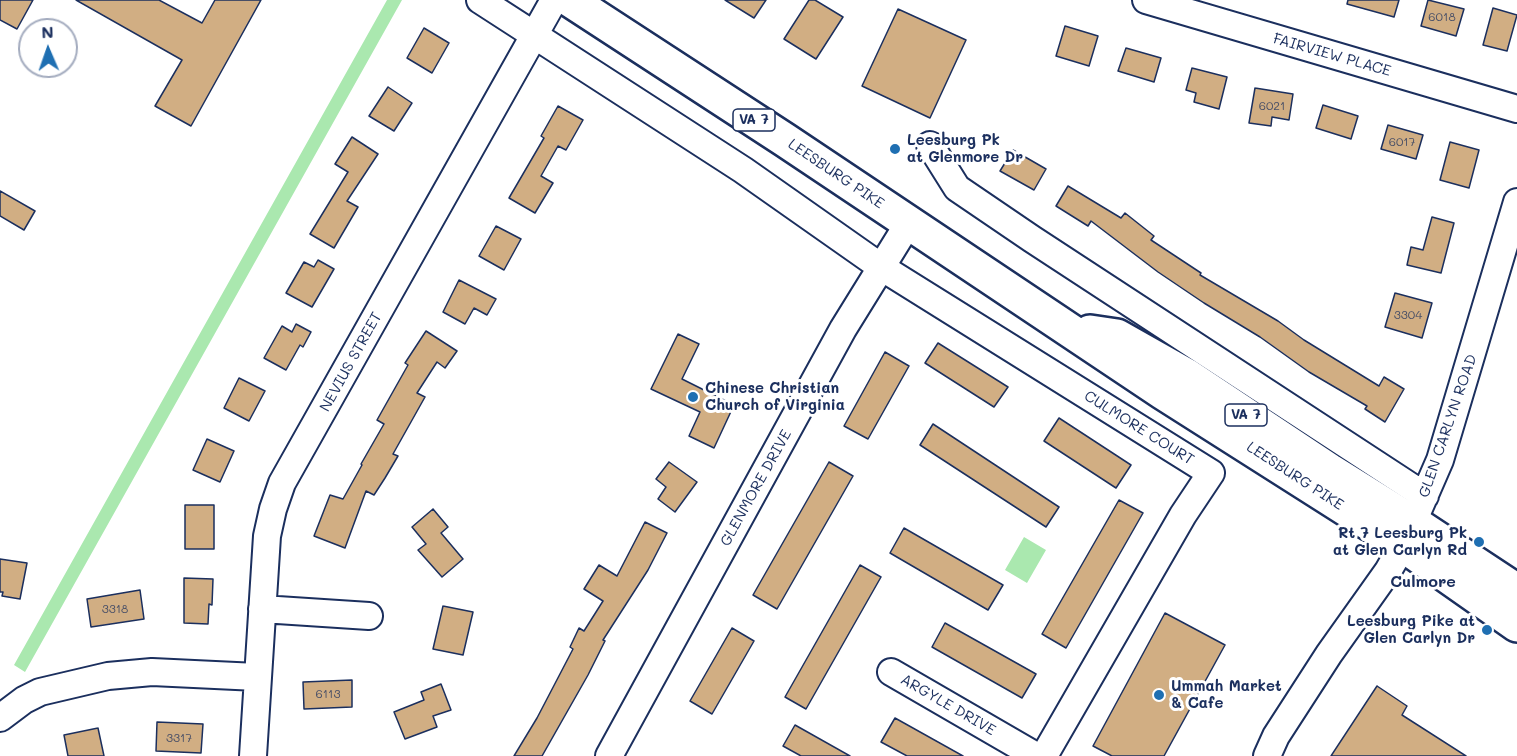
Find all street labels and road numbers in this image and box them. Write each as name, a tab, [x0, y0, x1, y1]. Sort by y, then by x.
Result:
street label: FAIRVIEW PLACE	[1271, 30, 1393, 80]
road number: VA 7	[733, 109, 775, 131]
street label: LEESBURG PIKE	[785, 135, 887, 213]
street label: NEVIUS STREET	[316, 309, 386, 415]
street label: GLEN CARLYN ROAD	[1415, 352, 1481, 500]
street label: CULMORE COURT	[1081, 387, 1197, 469]
road number: VA 7	[1225, 404, 1267, 426]
street label: GLENMORE DRIVE	[717, 427, 795, 549]
street label: LEESBURG PIKE	[1243, 438, 1347, 514]
street label: ARGYLE DRIVE	[897, 670, 999, 740]

